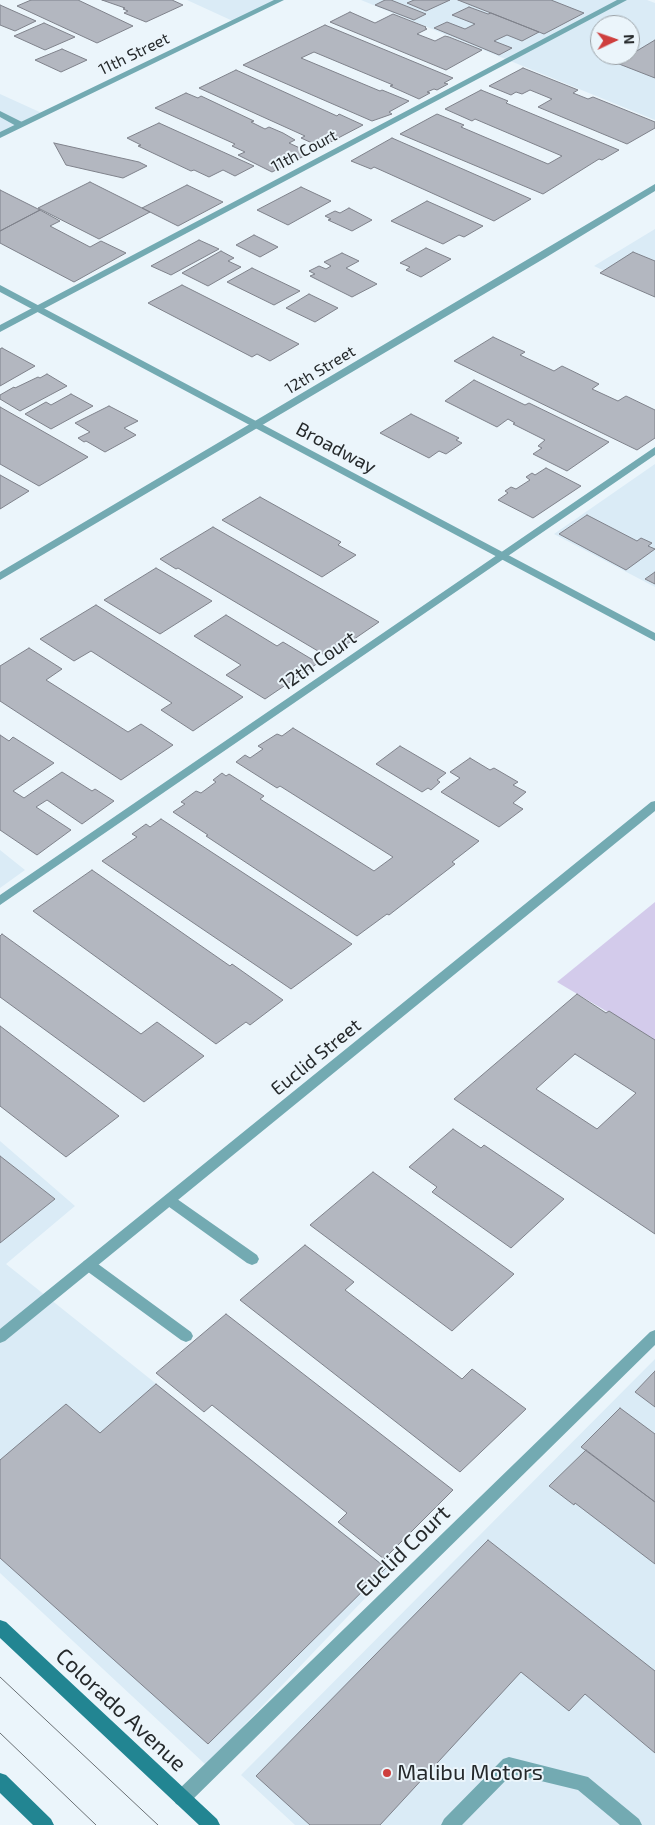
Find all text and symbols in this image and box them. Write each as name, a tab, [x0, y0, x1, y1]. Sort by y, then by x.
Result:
north arrow	[590, 15, 640, 65]
street label: 11th Street	[96, 29, 172, 79]
text: N	[621, 34, 638, 45]
street label: 11th Court	[268, 126, 340, 176]
street label: 12th Street	[281, 341, 359, 399]
street label: Broadway	[292, 417, 380, 479]
street label: 12th Court	[275, 626, 361, 696]
street label: Euclid Street	[266, 1014, 366, 1100]
street label: Euclid Court	[351, 1500, 455, 1602]
street label: Colorado Avenue	[50, 1643, 192, 1777]
place label: Malibu Motors	[397, 1760, 543, 1786]
marker: Malibu Motors	[381, 1767, 393, 1779]

